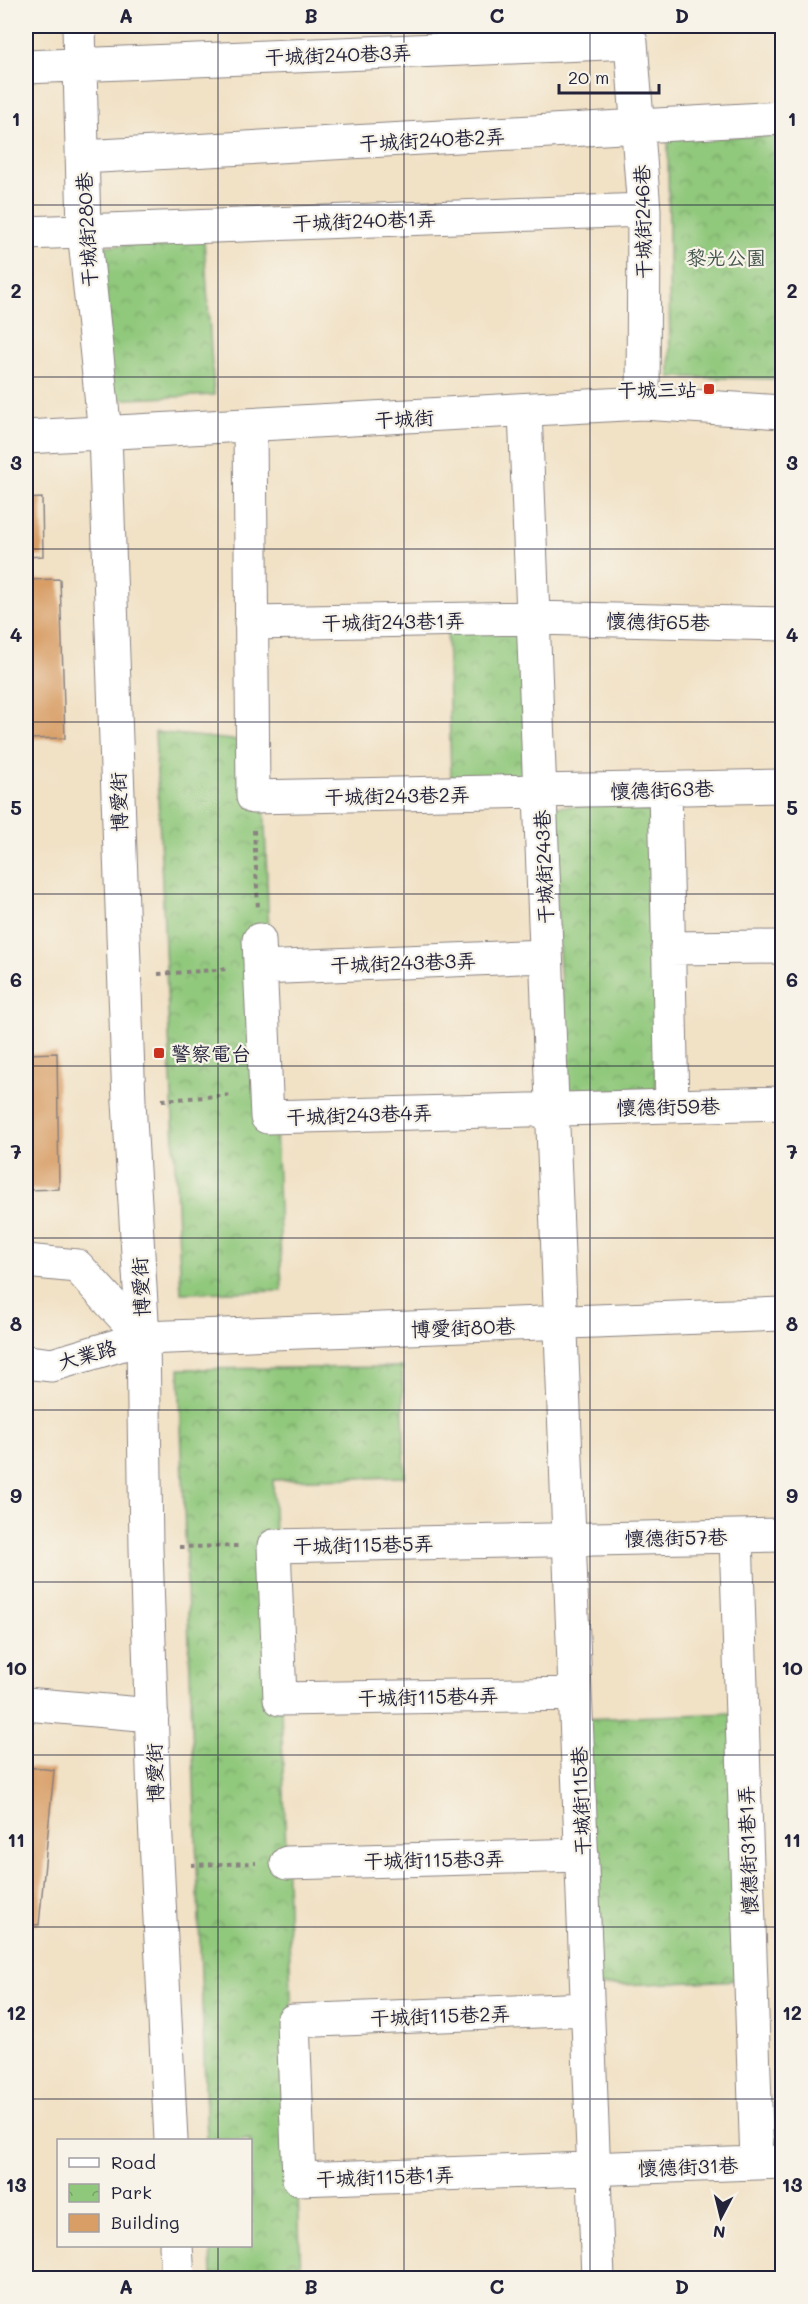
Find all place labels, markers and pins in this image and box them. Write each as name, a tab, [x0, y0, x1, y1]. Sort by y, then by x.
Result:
place label: 干城三站	[617, 376, 697, 402]
marker: 干城三站	[702, 382, 716, 396]
place label: 警察電台	[171, 1040, 251, 1066]
marker: 警察電台	[152, 1046, 166, 1060]

